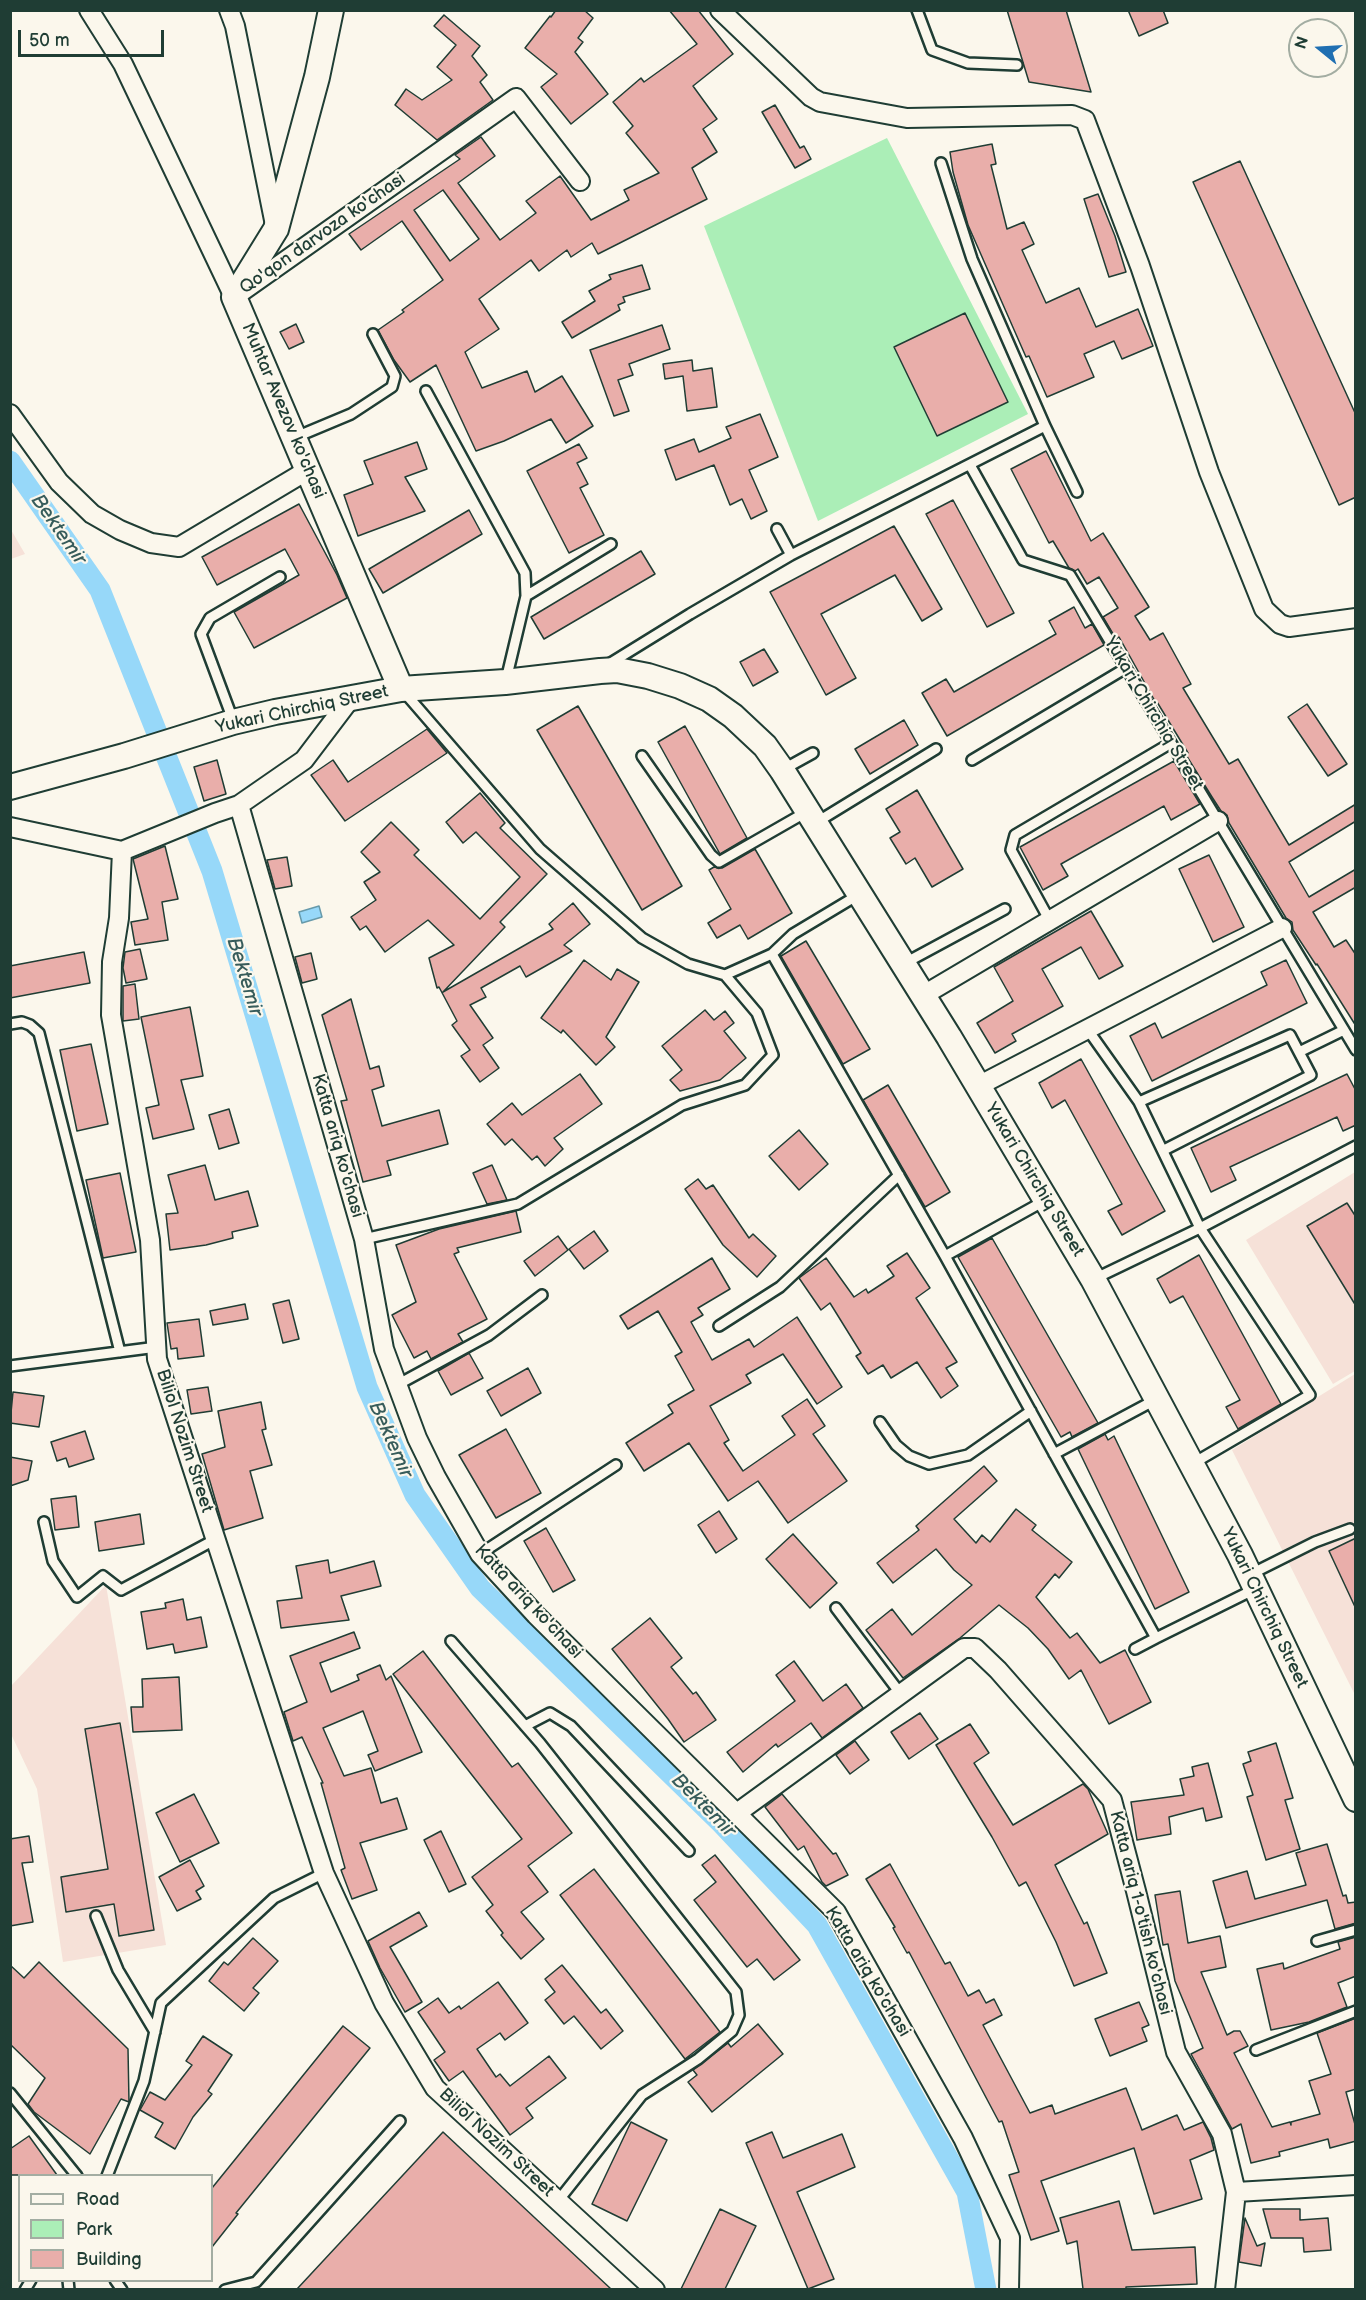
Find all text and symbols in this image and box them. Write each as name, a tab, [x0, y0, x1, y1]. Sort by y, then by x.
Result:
scale bar	[21, 18, 166, 56]
north arrow	[1288, 18, 1348, 78]
text: 50 m	[29, 30, 70, 51]
text: N	[1291, 34, 1313, 52]
street label: Qo'qon darvoza ko'chasi	[236, 169, 410, 299]
street label: Muhtar Avezov ko'chasi	[236, 320, 330, 502]
water label: Bektemir	[25, 490, 91, 570]
street label: Yukari Chirchiq Street	[1099, 633, 1207, 795]
street label: Yukari Chirchiq Street	[214, 681, 390, 739]
water label: Bektemir	[221, 935, 267, 1019]
street label: Katta ariq ko'chasi	[306, 1072, 368, 1220]
street label: Yukari Chirchiq Street	[980, 1099, 1088, 1261]
street label: Biliol Nozim Street	[151, 1367, 217, 1515]
water label: Bektemir	[363, 1398, 417, 1482]
street label: Yukari Chirchiq Street	[1216, 1524, 1312, 1692]
street label: Katta ariq ko'chasi	[469, 1540, 587, 1664]
water label: Bektemir	[666, 1769, 740, 1843]
street label: Katta ariq 1-o'tish ko'chasi	[1104, 1809, 1176, 2017]
street label: Katta ariq ko'chasi	[820, 1903, 914, 2041]
street label: Biliol Nozim Street	[434, 2084, 558, 2202]
legend	[18, 2174, 213, 2282]
text: Road	[76, 2189, 120, 2210]
text: Park	[76, 2219, 112, 2240]
text: Building	[76, 2249, 142, 2270]

